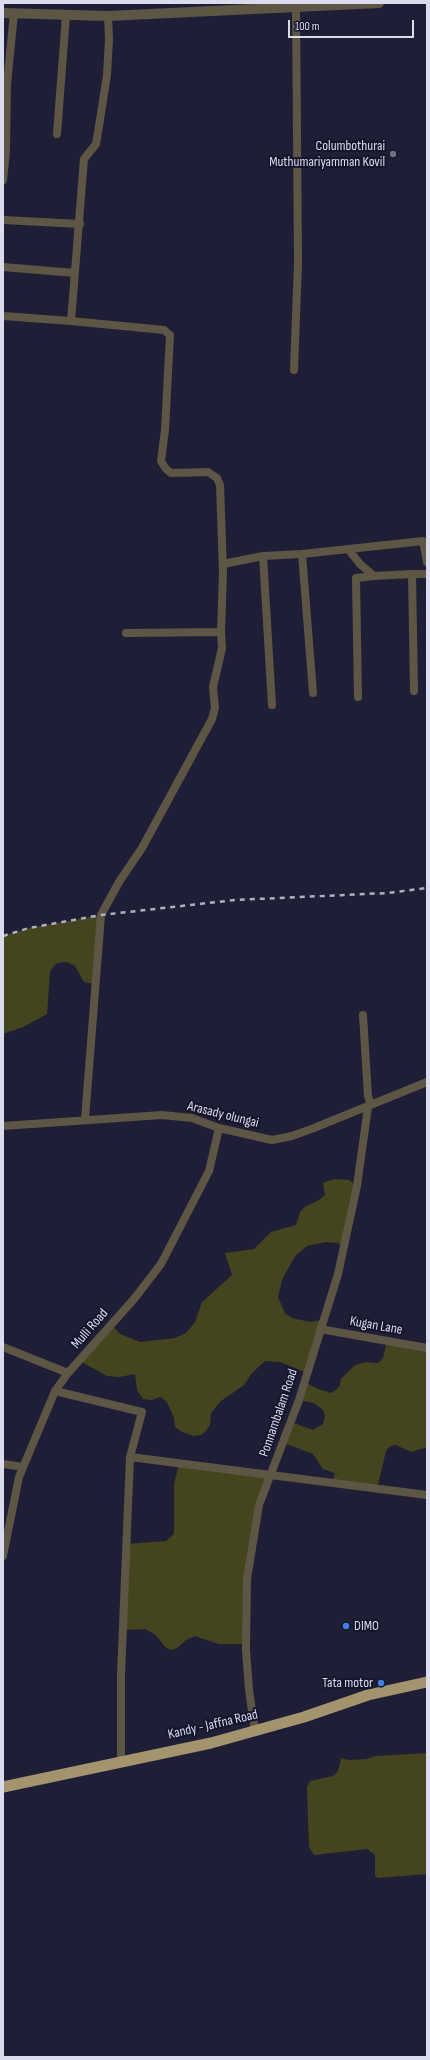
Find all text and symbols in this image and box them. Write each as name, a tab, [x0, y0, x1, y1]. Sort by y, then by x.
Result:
scale bar	[290, 12, 416, 38]
text: 100 m	[295, 19, 320, 34]
place label: Columbothurai Muthumariyamman Kovil	[269, 138, 385, 170]
marker: Columbothurai Muthumariyamman Kovil	[388, 149, 398, 159]
street label: Arasady olungai	[186, 1098, 260, 1132]
street label: Mulli Road	[68, 1305, 112, 1353]
street label: Kugan Lane	[348, 1313, 404, 1339]
street label: Ponnambalam Road	[256, 1367, 302, 1459]
place label: DIMO	[354, 1618, 379, 1634]
marker: DIMO	[341, 1621, 351, 1631]
place label: Tata motor	[322, 1675, 373, 1691]
marker: Tata motor	[376, 1678, 386, 1688]
street label: Kandy - Jaffna Road	[166, 1706, 260, 1744]

